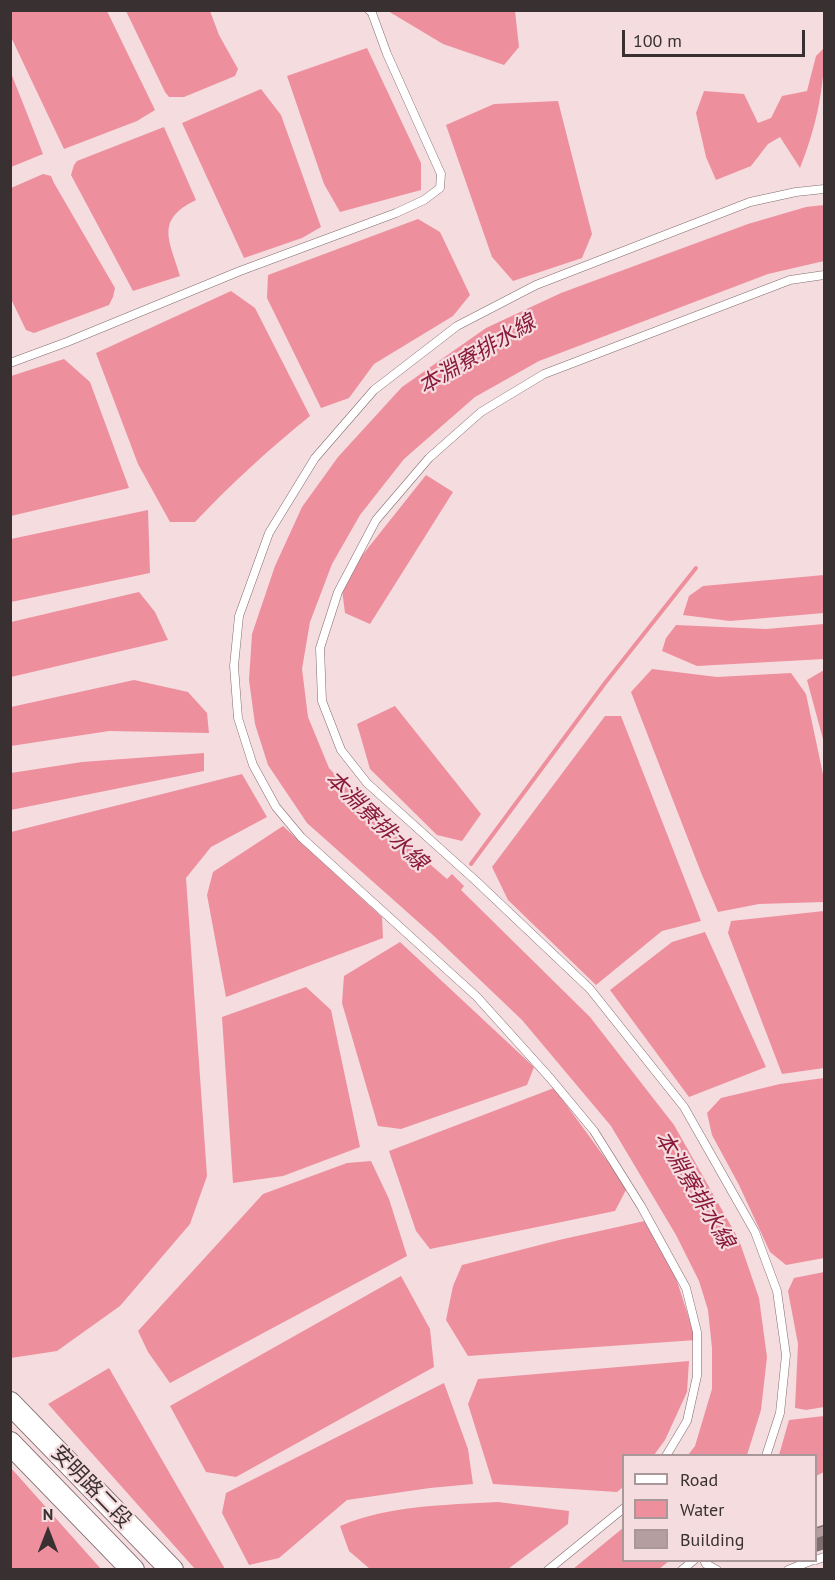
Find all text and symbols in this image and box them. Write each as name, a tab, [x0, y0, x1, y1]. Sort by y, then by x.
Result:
scale bar	[625, 18, 808, 56]
text: 100 m	[633, 29, 682, 52]
water label: 本淵寮排水線	[414, 310, 540, 400]
water label: 本淵寮排水線	[319, 766, 433, 876]
water label: 本淵寮排水線	[649, 1127, 739, 1253]
street label: 安明路二段	[45, 1440, 137, 1534]
legend	[622, 1454, 817, 1562]
text: Road	[680, 1468, 718, 1491]
text: Water	[680, 1498, 724, 1521]
north arrow	[18, 1502, 78, 1562]
text: N	[43, 1504, 53, 1524]
text: Building	[680, 1528, 744, 1551]

